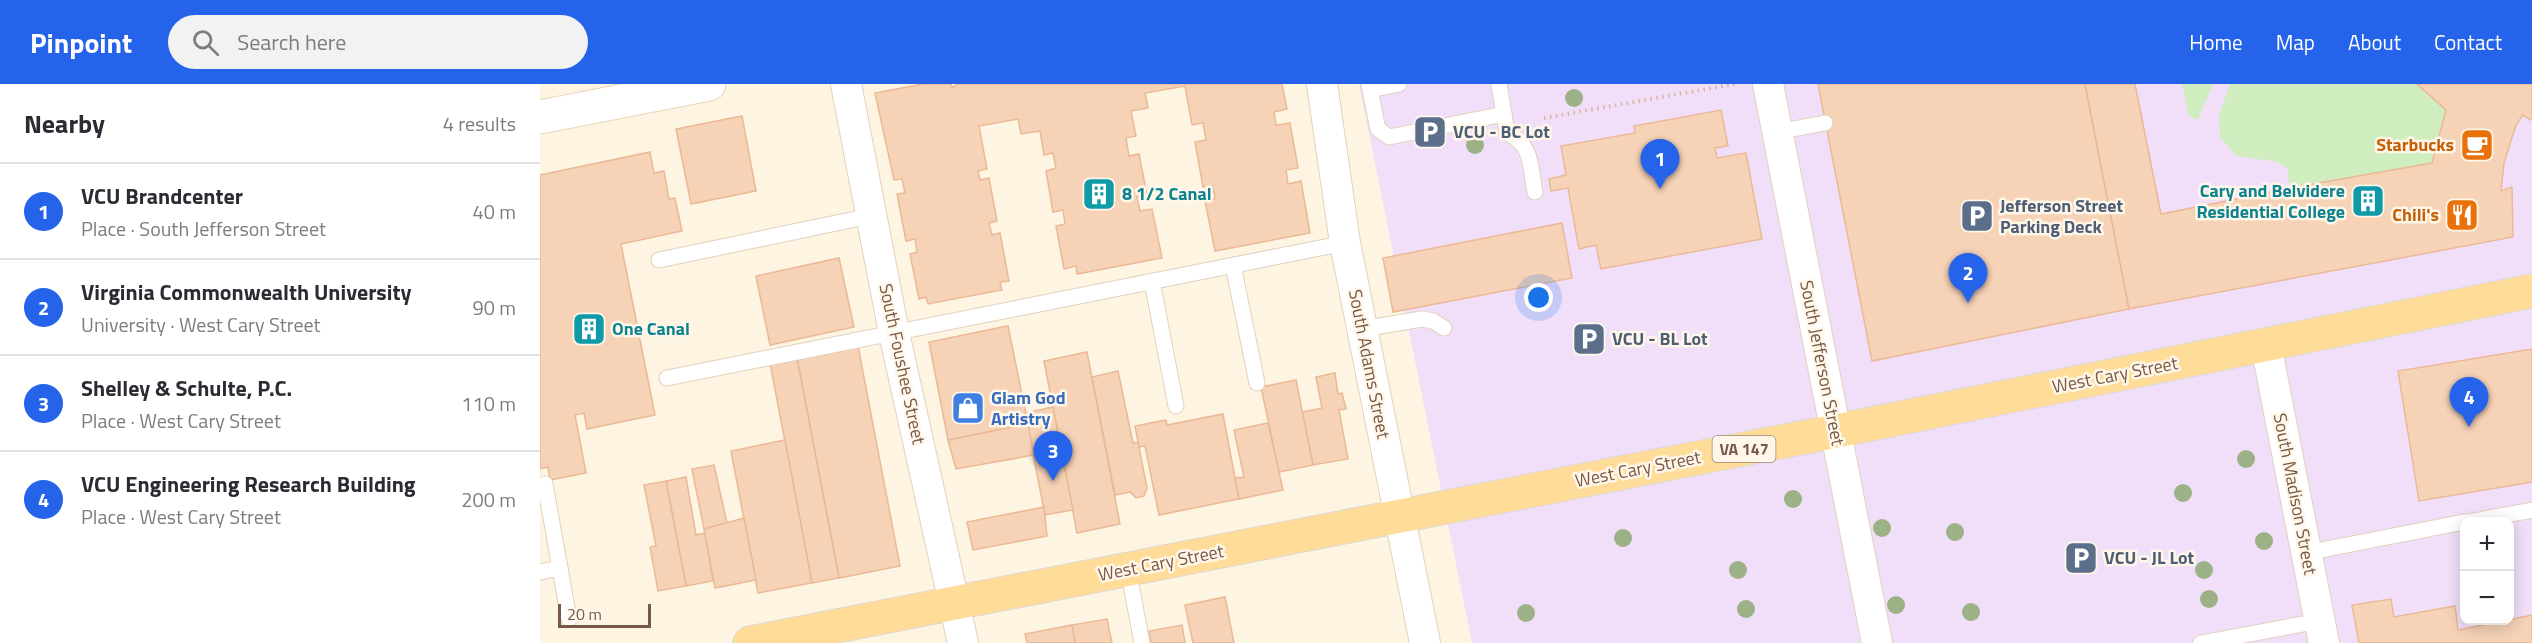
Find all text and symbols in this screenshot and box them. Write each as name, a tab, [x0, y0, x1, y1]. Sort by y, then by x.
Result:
search box	[168, 15, 588, 69]
text: Pinpoint	[30, 21, 132, 64]
text: Search here	[237, 25, 346, 59]
icon: search	[189, 26, 222, 59]
text: Home	[2189, 26, 2243, 58]
text: Map	[2276, 26, 2315, 58]
text: About	[2348, 26, 2401, 58]
text: Contact	[2434, 26, 2502, 58]
text: Nearby	[24, 104, 105, 143]
text: 4 results	[443, 108, 516, 139]
parking icon: VCU - BC Lot	[1412, 114, 1448, 150]
place label: VCU - BC Lot	[1453, 118, 1550, 145]
cafe icon: Starbucks	[2459, 127, 2495, 163]
place label: Starbucks	[2376, 131, 2454, 158]
pin: 1	[1640, 140, 1680, 189]
building icon: 8 1/2 Canal	[1081, 176, 1117, 212]
place label: Cary and Belvidere Residential College	[2197, 177, 2345, 225]
text: VCU Brandcenter	[81, 179, 243, 213]
place label: 8 1/2 Canal	[1122, 180, 1212, 207]
building icon: Cary and Belvidere Residential College	[2350, 183, 2386, 219]
place label: Jefferson Street Parking Deck	[2000, 192, 2123, 240]
text: 1	[38, 196, 49, 227]
text: 40 m	[472, 196, 516, 227]
restaurant icon: Chili's	[2444, 197, 2480, 233]
parking icon: Jefferson Street Parking Deck	[1959, 198, 1995, 234]
place label: Chili's	[2392, 201, 2439, 228]
text: Place · South Jefferson Street	[81, 213, 326, 244]
pin: 2	[1948, 254, 1988, 303]
text: Virginia Commonwealth University	[81, 275, 411, 309]
street label: South Jefferson Street	[1793, 278, 1852, 449]
street label: South Foushee Street	[872, 281, 933, 447]
your location	[1524, 283, 1553, 312]
street label: South Adams Street	[1342, 287, 1397, 442]
text: 2	[38, 292, 49, 323]
text: 90 m	[472, 292, 516, 323]
text: University · West Cary Street	[81, 309, 321, 340]
building icon: One Canal	[571, 311, 607, 347]
place label: One Canal	[612, 315, 690, 342]
parking icon: VCU - BL Lot	[1571, 321, 1607, 357]
place label: VCU - BL Lot	[1612, 325, 1708, 352]
street label: West Cary Street	[2050, 349, 2181, 400]
text: Shelley & Schulte, P.C.	[81, 371, 292, 405]
pin: 4	[2450, 378, 2488, 427]
place label: Glam God Artistry	[991, 384, 1066, 432]
text: 3	[38, 388, 49, 419]
text: 110 m	[461, 388, 516, 419]
shop icon: Glam God Artistry	[950, 390, 986, 426]
text: Place · West Cary Street	[81, 405, 281, 436]
street label: South Madison Street	[2267, 411, 2325, 578]
pin: 3	[1034, 432, 1072, 481]
road number: VA 147	[1712, 436, 1776, 462]
street label: West Cary Street	[1573, 443, 1704, 494]
text: VCU Engineering Research Building	[81, 467, 416, 501]
text: 4	[38, 484, 49, 515]
text: 200 m	[461, 484, 516, 515]
text: Place · West Cary Street	[81, 501, 281, 532]
map controls	[2460, 517, 2514, 625]
button: +	[2460, 517, 2514, 571]
street label: West Cary Street	[1096, 537, 1227, 588]
parking icon: VCU - JL Lot	[2063, 540, 2099, 576]
place label: VCU - JL Lot	[2104, 544, 2194, 571]
button: −	[2460, 571, 2514, 625]
scale bar	[558, 601, 651, 628]
text: 20 m	[567, 602, 602, 626]

